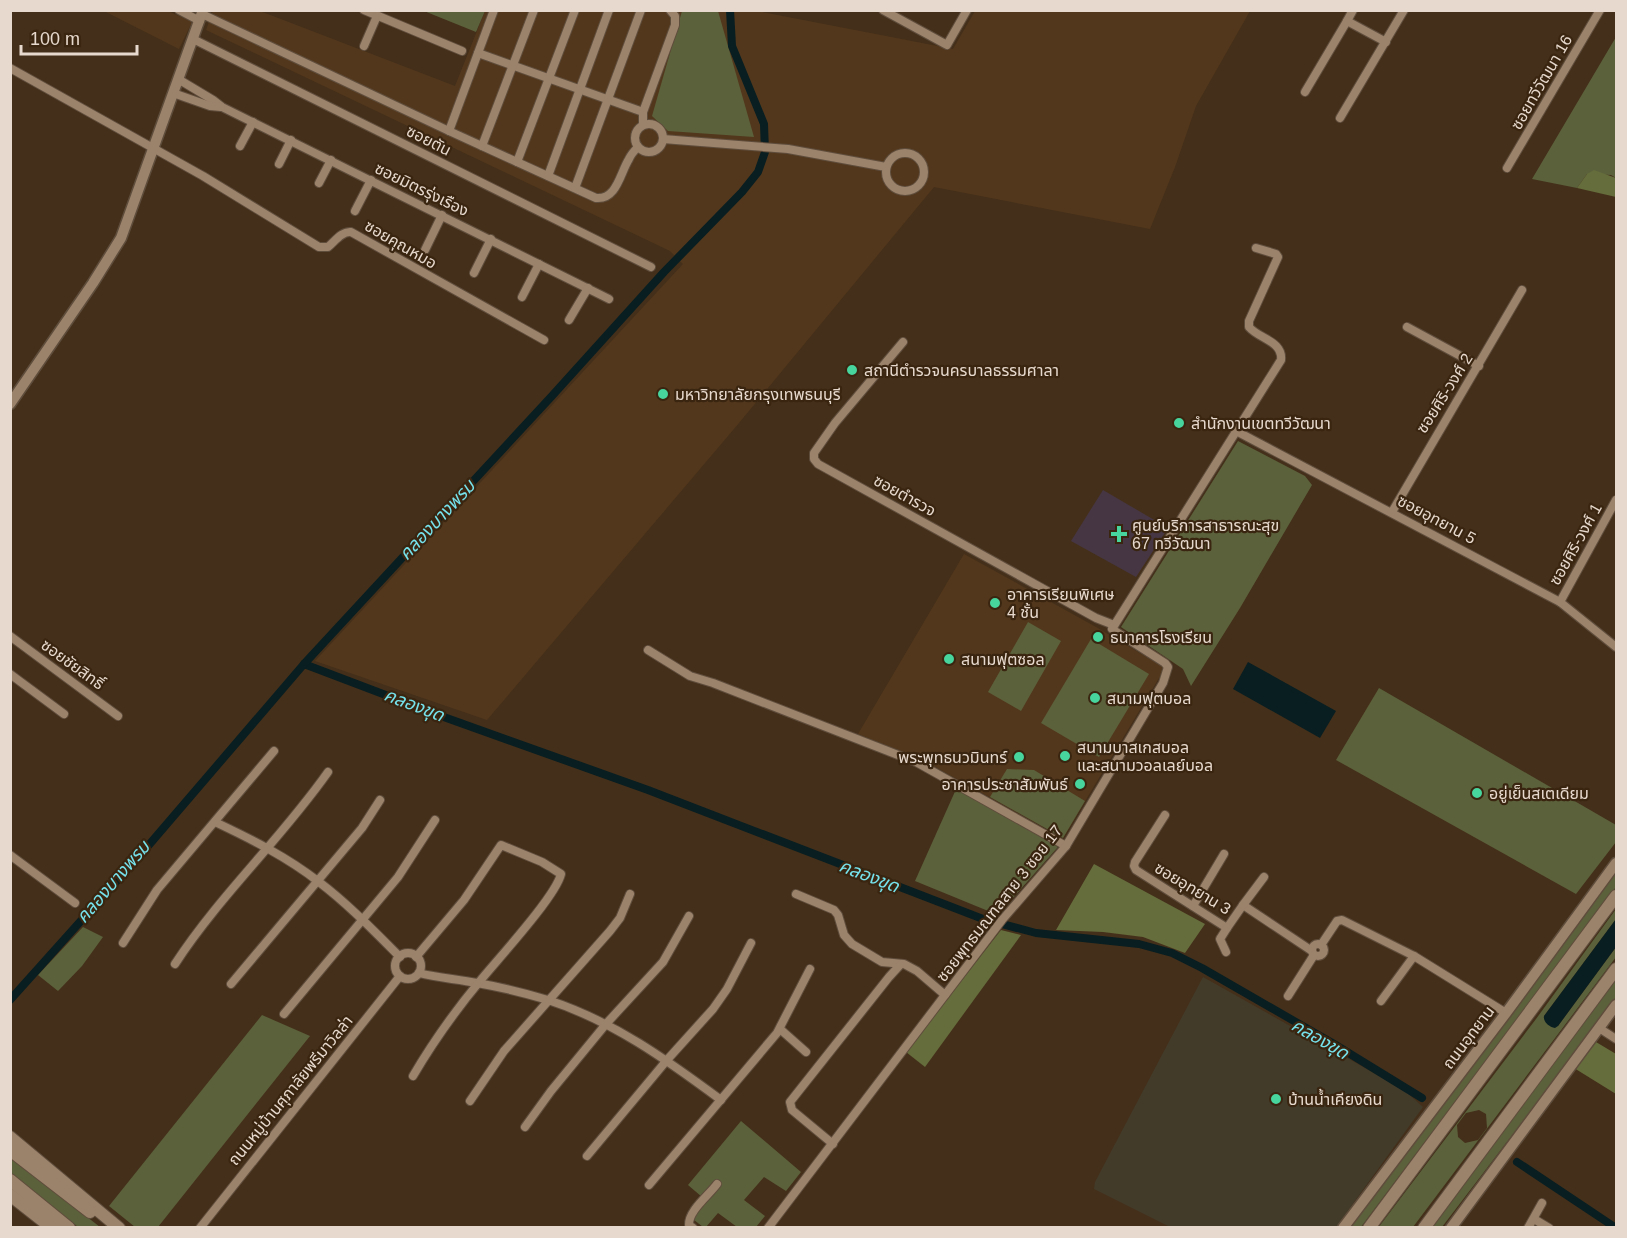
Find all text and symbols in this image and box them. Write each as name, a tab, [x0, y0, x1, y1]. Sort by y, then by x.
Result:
scale bar	[21, 18, 136, 56]
text: 100 m	[30, 29, 80, 49]
street label: ซอยทวีวัฒนา 16	[1508, 32, 1575, 132]
street label: ซอยตัน	[404, 122, 454, 159]
street label: ซอยมิตรรุ่งเรือง	[372, 159, 471, 220]
street label: ซอยคุณหมอ	[361, 217, 440, 273]
street label: ซอยศิริ-วงศ์ 2	[1413, 350, 1476, 436]
place label: สถานีตำรวจนครบาลธรรมศาลา	[864, 362, 1059, 379]
marker: สถานีตำรวจนครบาลธรรมศาลา	[845, 363, 859, 377]
place label: มหาวิทยาลัยกรุงเทพธนบุรี	[675, 386, 841, 404]
marker: มหาวิทยาลัยกรุงเทพธนบุรี	[656, 387, 670, 401]
place label: สำนักงานเขตทวีวัฒนา	[1191, 415, 1331, 432]
marker: สำนักงานเขตทวีวัฒนา	[1172, 416, 1186, 430]
street label: ซอยตำรวจ	[871, 471, 939, 519]
water label: คลองบางพรม	[395, 475, 480, 564]
street label: ซอยอุทยาน 5	[1394, 492, 1479, 548]
street label: ซอยศิริ-วงศ์ 1	[1546, 500, 1605, 588]
place label: ศูนย์บริการสาธารณะสุข 67 ทวีวัฒนา	[1132, 517, 1279, 552]
marker: ศูนย์บริการสาธารณะสุข 67 ทวีวัฒนา	[1110, 525, 1128, 543]
place label: อาคารเรียนพิเศษ 4 ชั้น	[1007, 586, 1114, 621]
marker: อาคารเรียนพิเศษ 4 ชั้น	[988, 596, 1002, 610]
place label: ธนาคารโรงเรียน	[1110, 629, 1212, 646]
marker: ธนาคารโรงเรียน	[1091, 630, 1105, 644]
street label: ซอยชัยสิทธิ์	[38, 635, 108, 693]
place label: สนามฟุตซอล	[961, 651, 1045, 669]
marker: สนามฟุตซอล	[942, 652, 956, 666]
water label: คลองขุด	[381, 685, 447, 727]
place label: สนามฟุตบอล	[1107, 690, 1191, 708]
marker: สนามฟุตบอล	[1088, 691, 1102, 705]
place label: สนามบาสเกสบอล และสนามวอลเลย์บอล	[1077, 739, 1213, 774]
place label: พระพุทธนวมินทร์	[898, 749, 1008, 767]
marker: สนามบาสเกสบอล และสนามวอลเลย์บอล	[1058, 749, 1072, 763]
marker: พระพุทธนวมินทร์	[1012, 750, 1026, 764]
place label: อาคารประชาสัมพันธ์	[941, 776, 1068, 793]
marker: อาคารประชาสัมพันธ์	[1073, 777, 1087, 791]
place label: อยู่เย็นสเตเดียม	[1489, 785, 1589, 803]
marker: อยู่เย็นสเตเดียม	[1470, 786, 1484, 800]
street label: ซอยพุทธมณฑลสาย 3 ซอย 17	[933, 822, 1066, 985]
water label: คลองบางพรม	[72, 836, 155, 927]
water label: คลองขุด	[836, 856, 902, 898]
street label: ซอยอุทยาน 3	[1151, 859, 1234, 919]
street label: ถนนอุทยาน	[1439, 1003, 1498, 1073]
street label: ถนนหมู่บ้านศุภาลัยพรีมาวิลล่า	[225, 1012, 357, 1169]
water label: คลองขุด	[1288, 1015, 1353, 1065]
place label: บ้านน้ำเคียงดิน	[1288, 1088, 1382, 1108]
marker: บ้านน้ำเคียงดิน	[1269, 1092, 1283, 1106]

